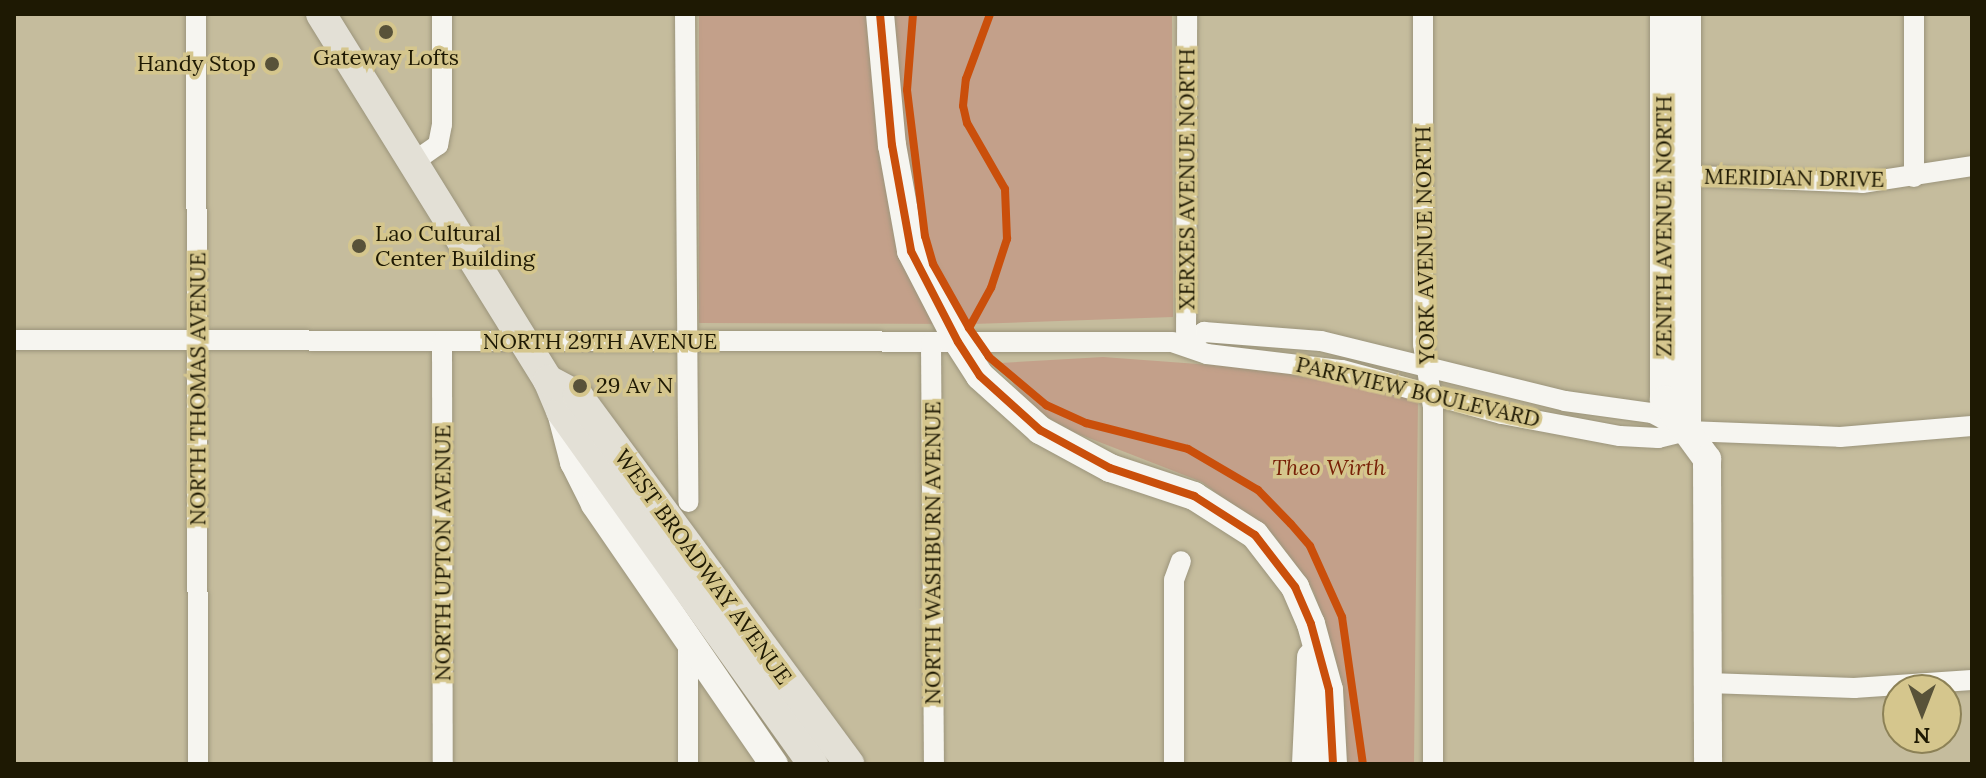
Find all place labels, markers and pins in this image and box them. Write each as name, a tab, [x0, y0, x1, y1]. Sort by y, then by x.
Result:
marker: Gateway Lofts	[377, 23, 395, 41]
place label: Gateway Lofts	[313, 45, 459, 71]
place label: Handy Stop	[137, 51, 256, 77]
marker: Handy Stop	[263, 55, 281, 73]
place label: Lao Cultural Center Building	[375, 220, 535, 272]
marker: Lao Cultural Center Building	[350, 237, 368, 255]
place label: 29 Av N	[596, 373, 673, 399]
marker: 29 Av N	[571, 377, 589, 395]

